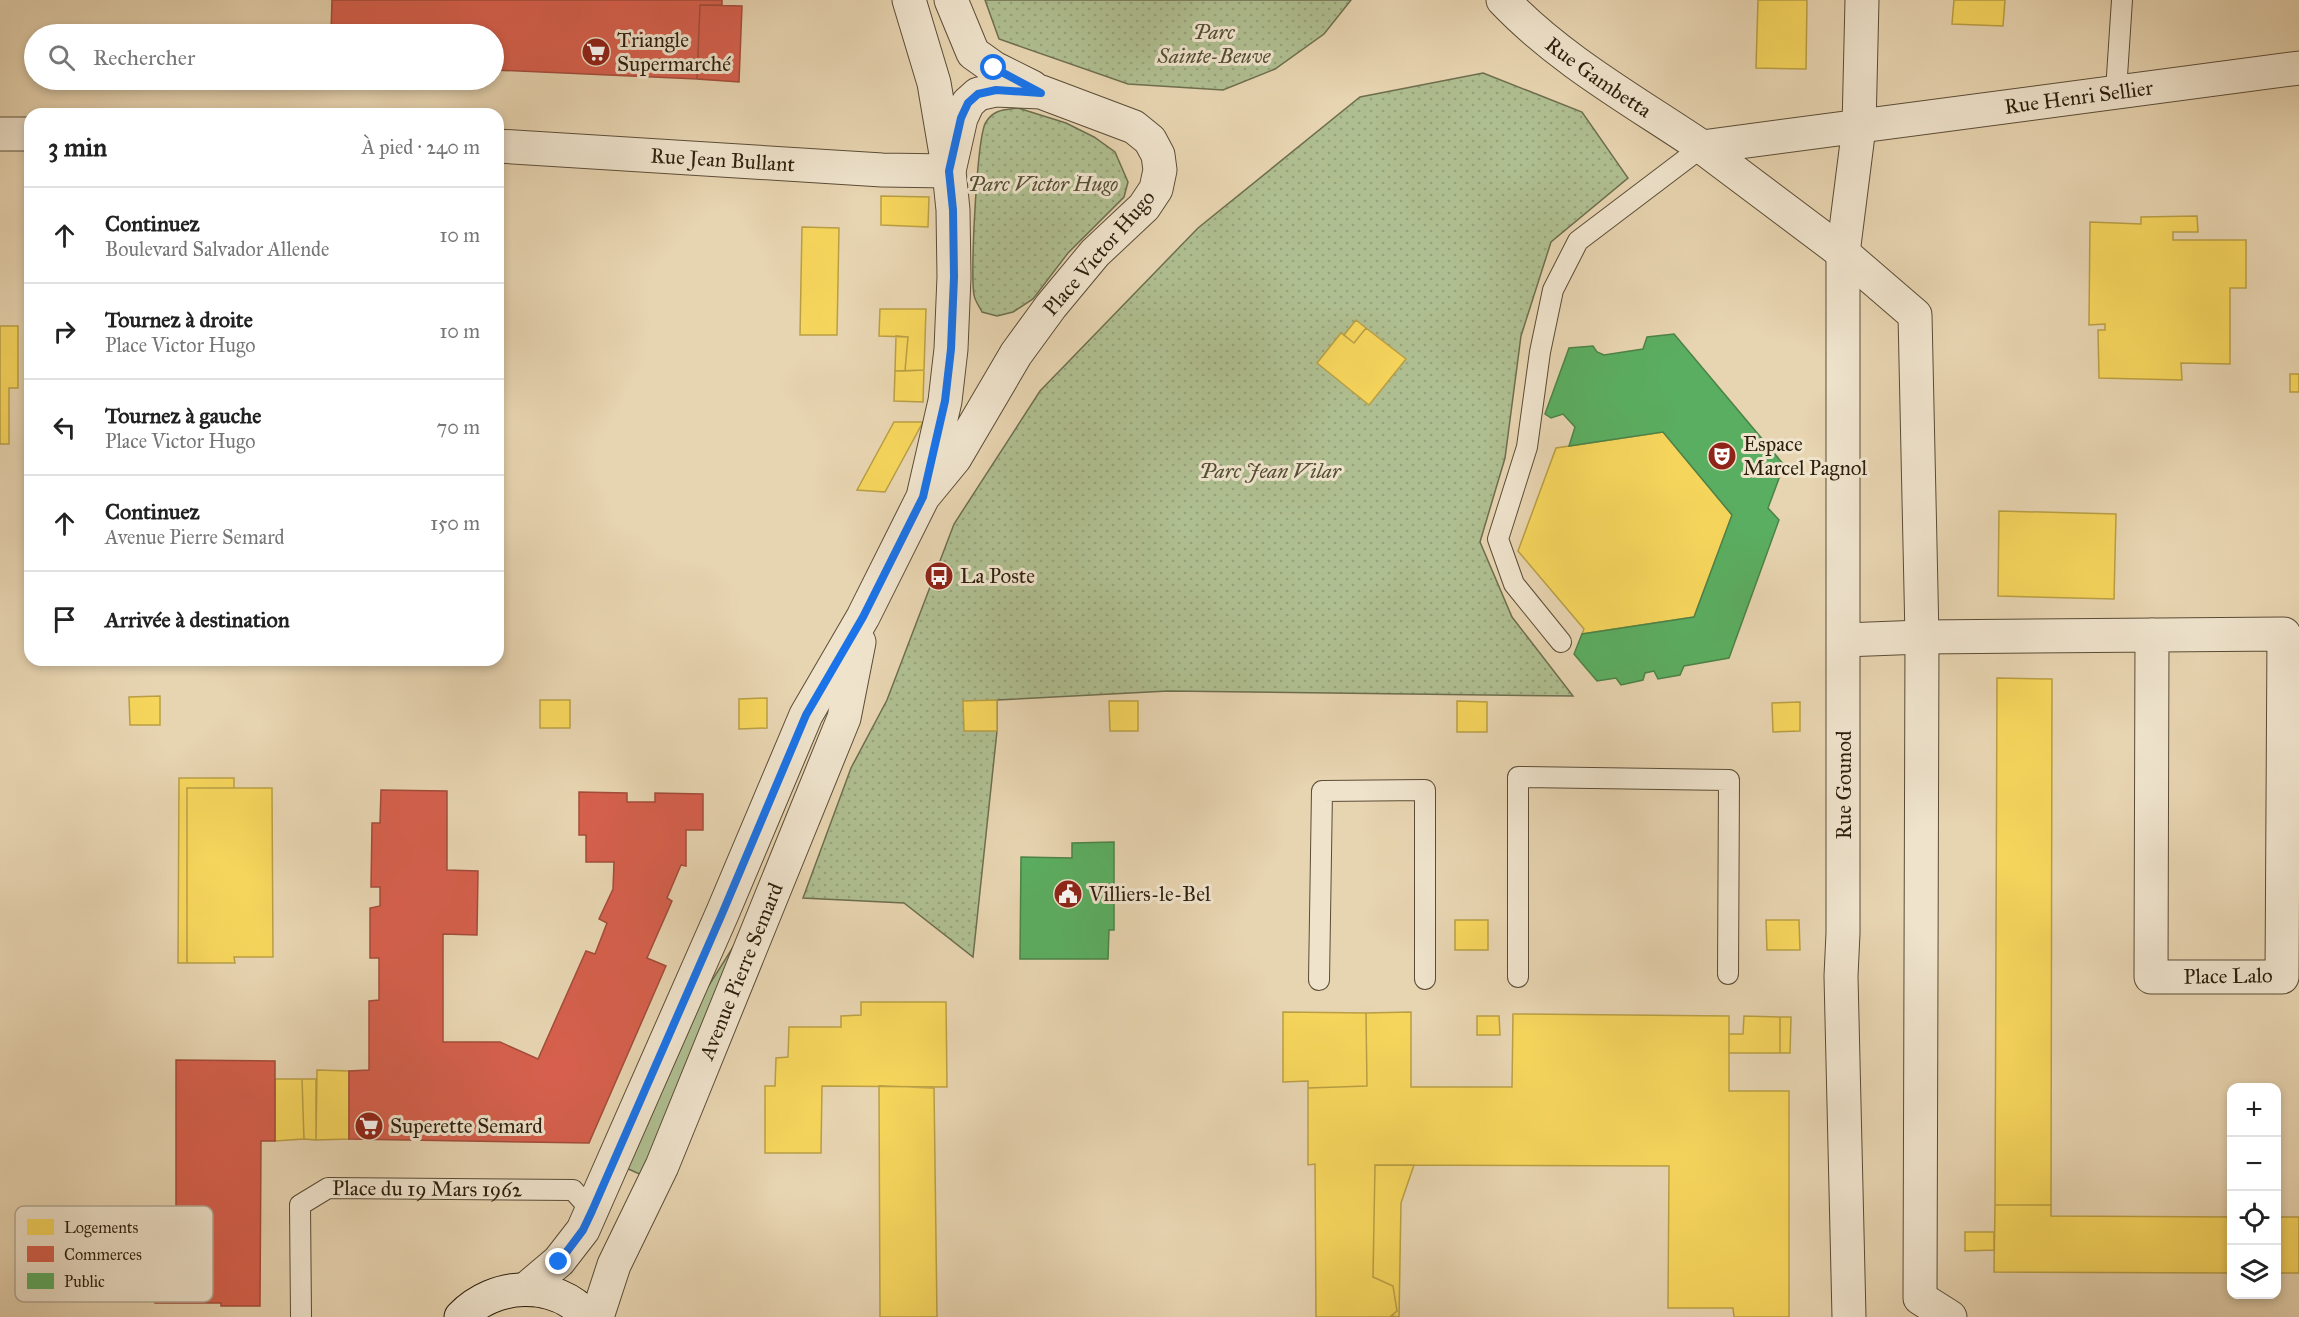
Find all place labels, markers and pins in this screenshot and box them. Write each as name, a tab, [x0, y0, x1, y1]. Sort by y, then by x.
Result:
place label: Triangle Supermarché	[617, 27, 731, 77]
supermarket icon: Triangle Supermarché	[580, 36, 612, 68]
place label: Espace Marcel Pagnol	[1743, 431, 1867, 481]
theatre icon: Espace Marcel Pagnol	[1706, 440, 1738, 472]
bus stop icon: La Poste	[923, 560, 955, 592]
place label: La Poste	[960, 563, 1035, 589]
public building icon: Villiers-le-Bel	[1052, 878, 1084, 910]
place label: Villiers-le-Bel	[1088, 881, 1211, 907]
supermarket icon: Superette Semard	[353, 1110, 385, 1142]
place label: Superette Semard	[390, 1113, 543, 1139]

